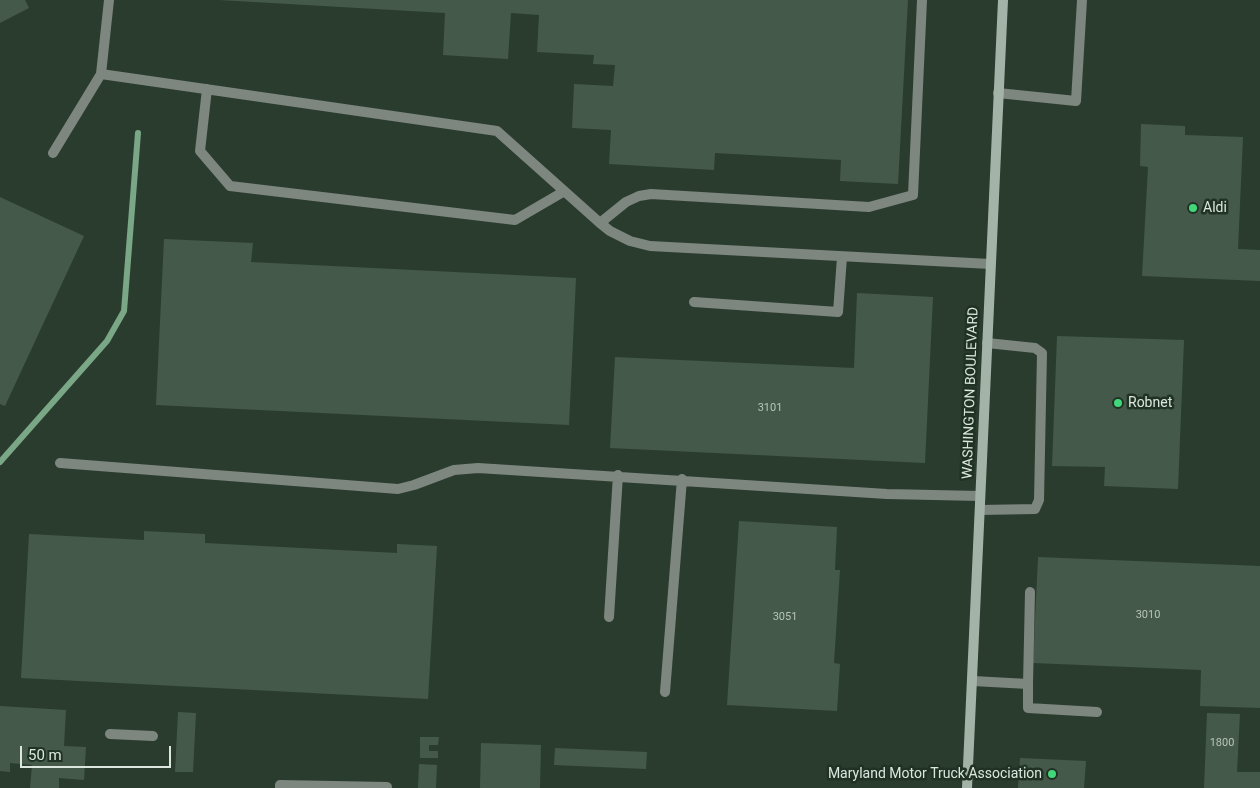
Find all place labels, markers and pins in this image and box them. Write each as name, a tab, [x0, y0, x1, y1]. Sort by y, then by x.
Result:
place label: Aldi	[1203, 200, 1227, 216]
marker: Aldi	[1187, 202, 1199, 214]
place label: Robnet	[1128, 395, 1172, 411]
marker: Robnet	[1112, 397, 1124, 409]
place label: Maryland Motor Truck Association	[828, 766, 1042, 782]
marker: Maryland Motor Truck Association	[1046, 768, 1058, 780]

